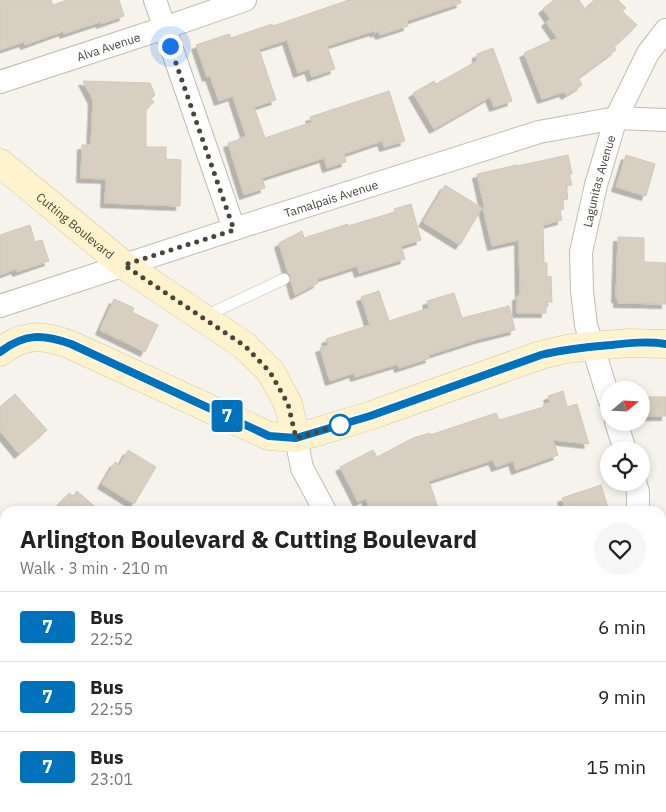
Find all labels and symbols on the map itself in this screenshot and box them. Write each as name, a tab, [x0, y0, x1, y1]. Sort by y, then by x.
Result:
street label: Alva Avenue	[75, 29, 142, 64]
your location	[158, 34, 183, 59]
street label: Lagunitas Avenue	[579, 133, 618, 228]
street label: Tamalpais Avenue	[282, 176, 380, 220]
street label: Cutting Boulevard	[34, 189, 118, 262]
north arrow	[600, 381, 650, 431]
line badge: 7	[211, 400, 243, 432]
unlabelled marker	[329, 414, 351, 436]

